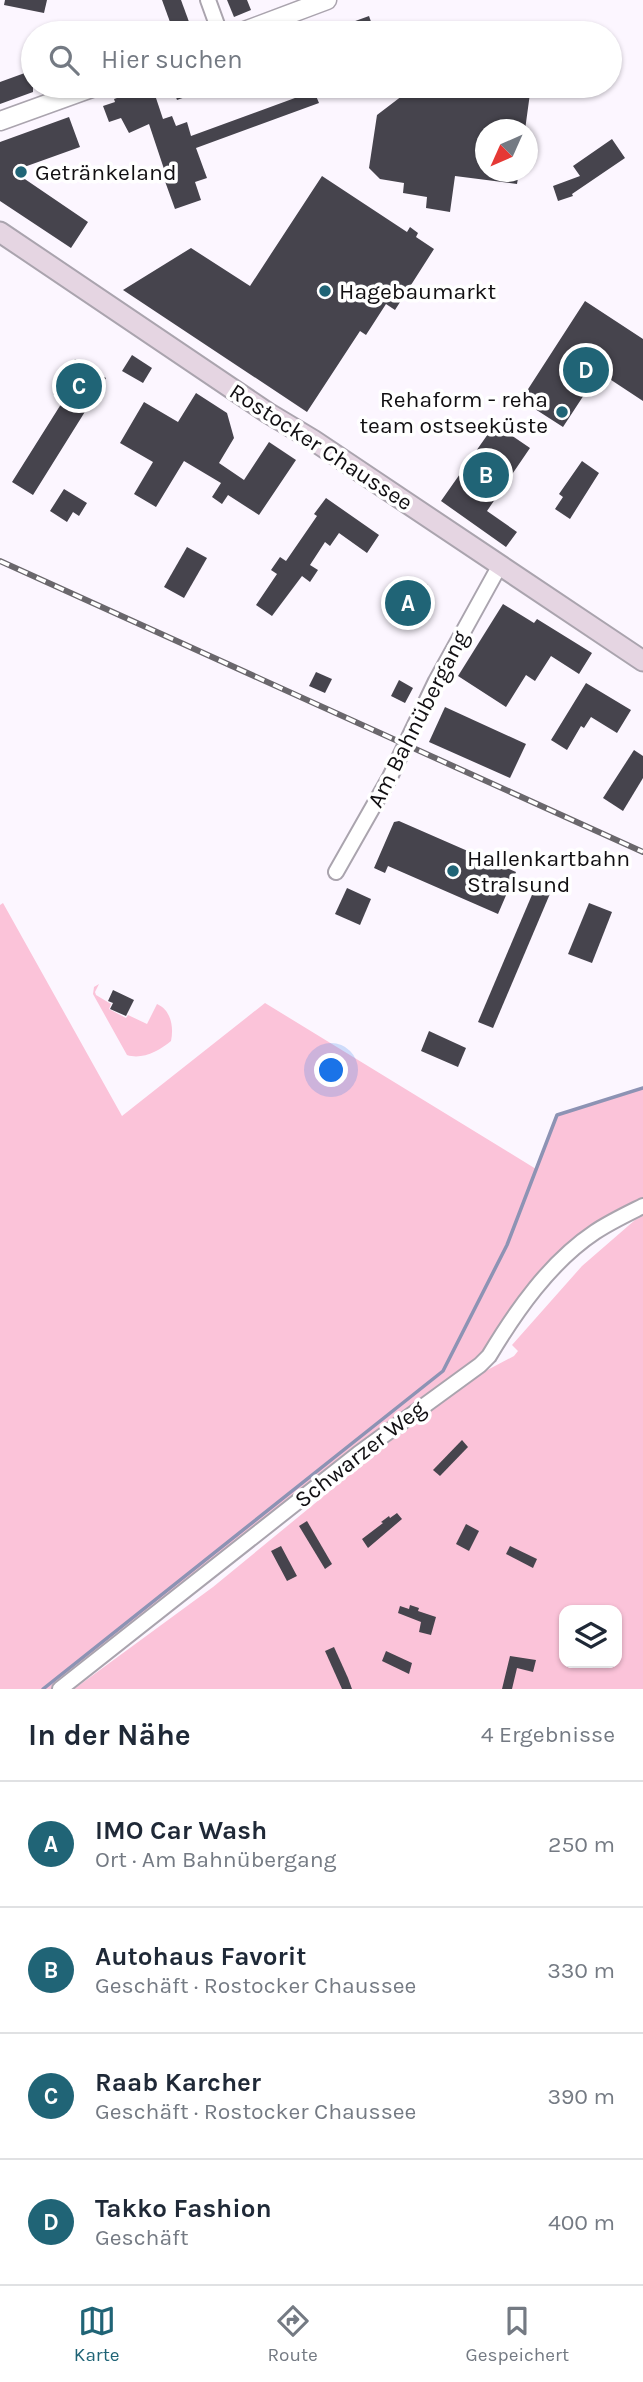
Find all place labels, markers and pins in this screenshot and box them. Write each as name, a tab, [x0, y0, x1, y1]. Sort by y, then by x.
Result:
place label: Getränkeland	[35, 159, 177, 186]
marker: Getränkeland	[13, 164, 29, 180]
place label: Hagebaumarkt	[339, 278, 496, 305]
marker: Hagebaumarkt	[317, 283, 333, 299]
pin: D	[563, 344, 609, 396]
pin: C	[56, 360, 102, 412]
place label: Rehaform - reha team ostseeküste	[359, 386, 548, 439]
marker: Rehaform - reha team ostseeküste	[554, 404, 570, 420]
pin: B	[463, 449, 509, 501]
pin: A	[385, 577, 431, 629]
place label: Hallenkartbahn Stralsund	[467, 845, 630, 898]
marker: Hallenkartbahn Stralsund	[445, 863, 461, 879]

